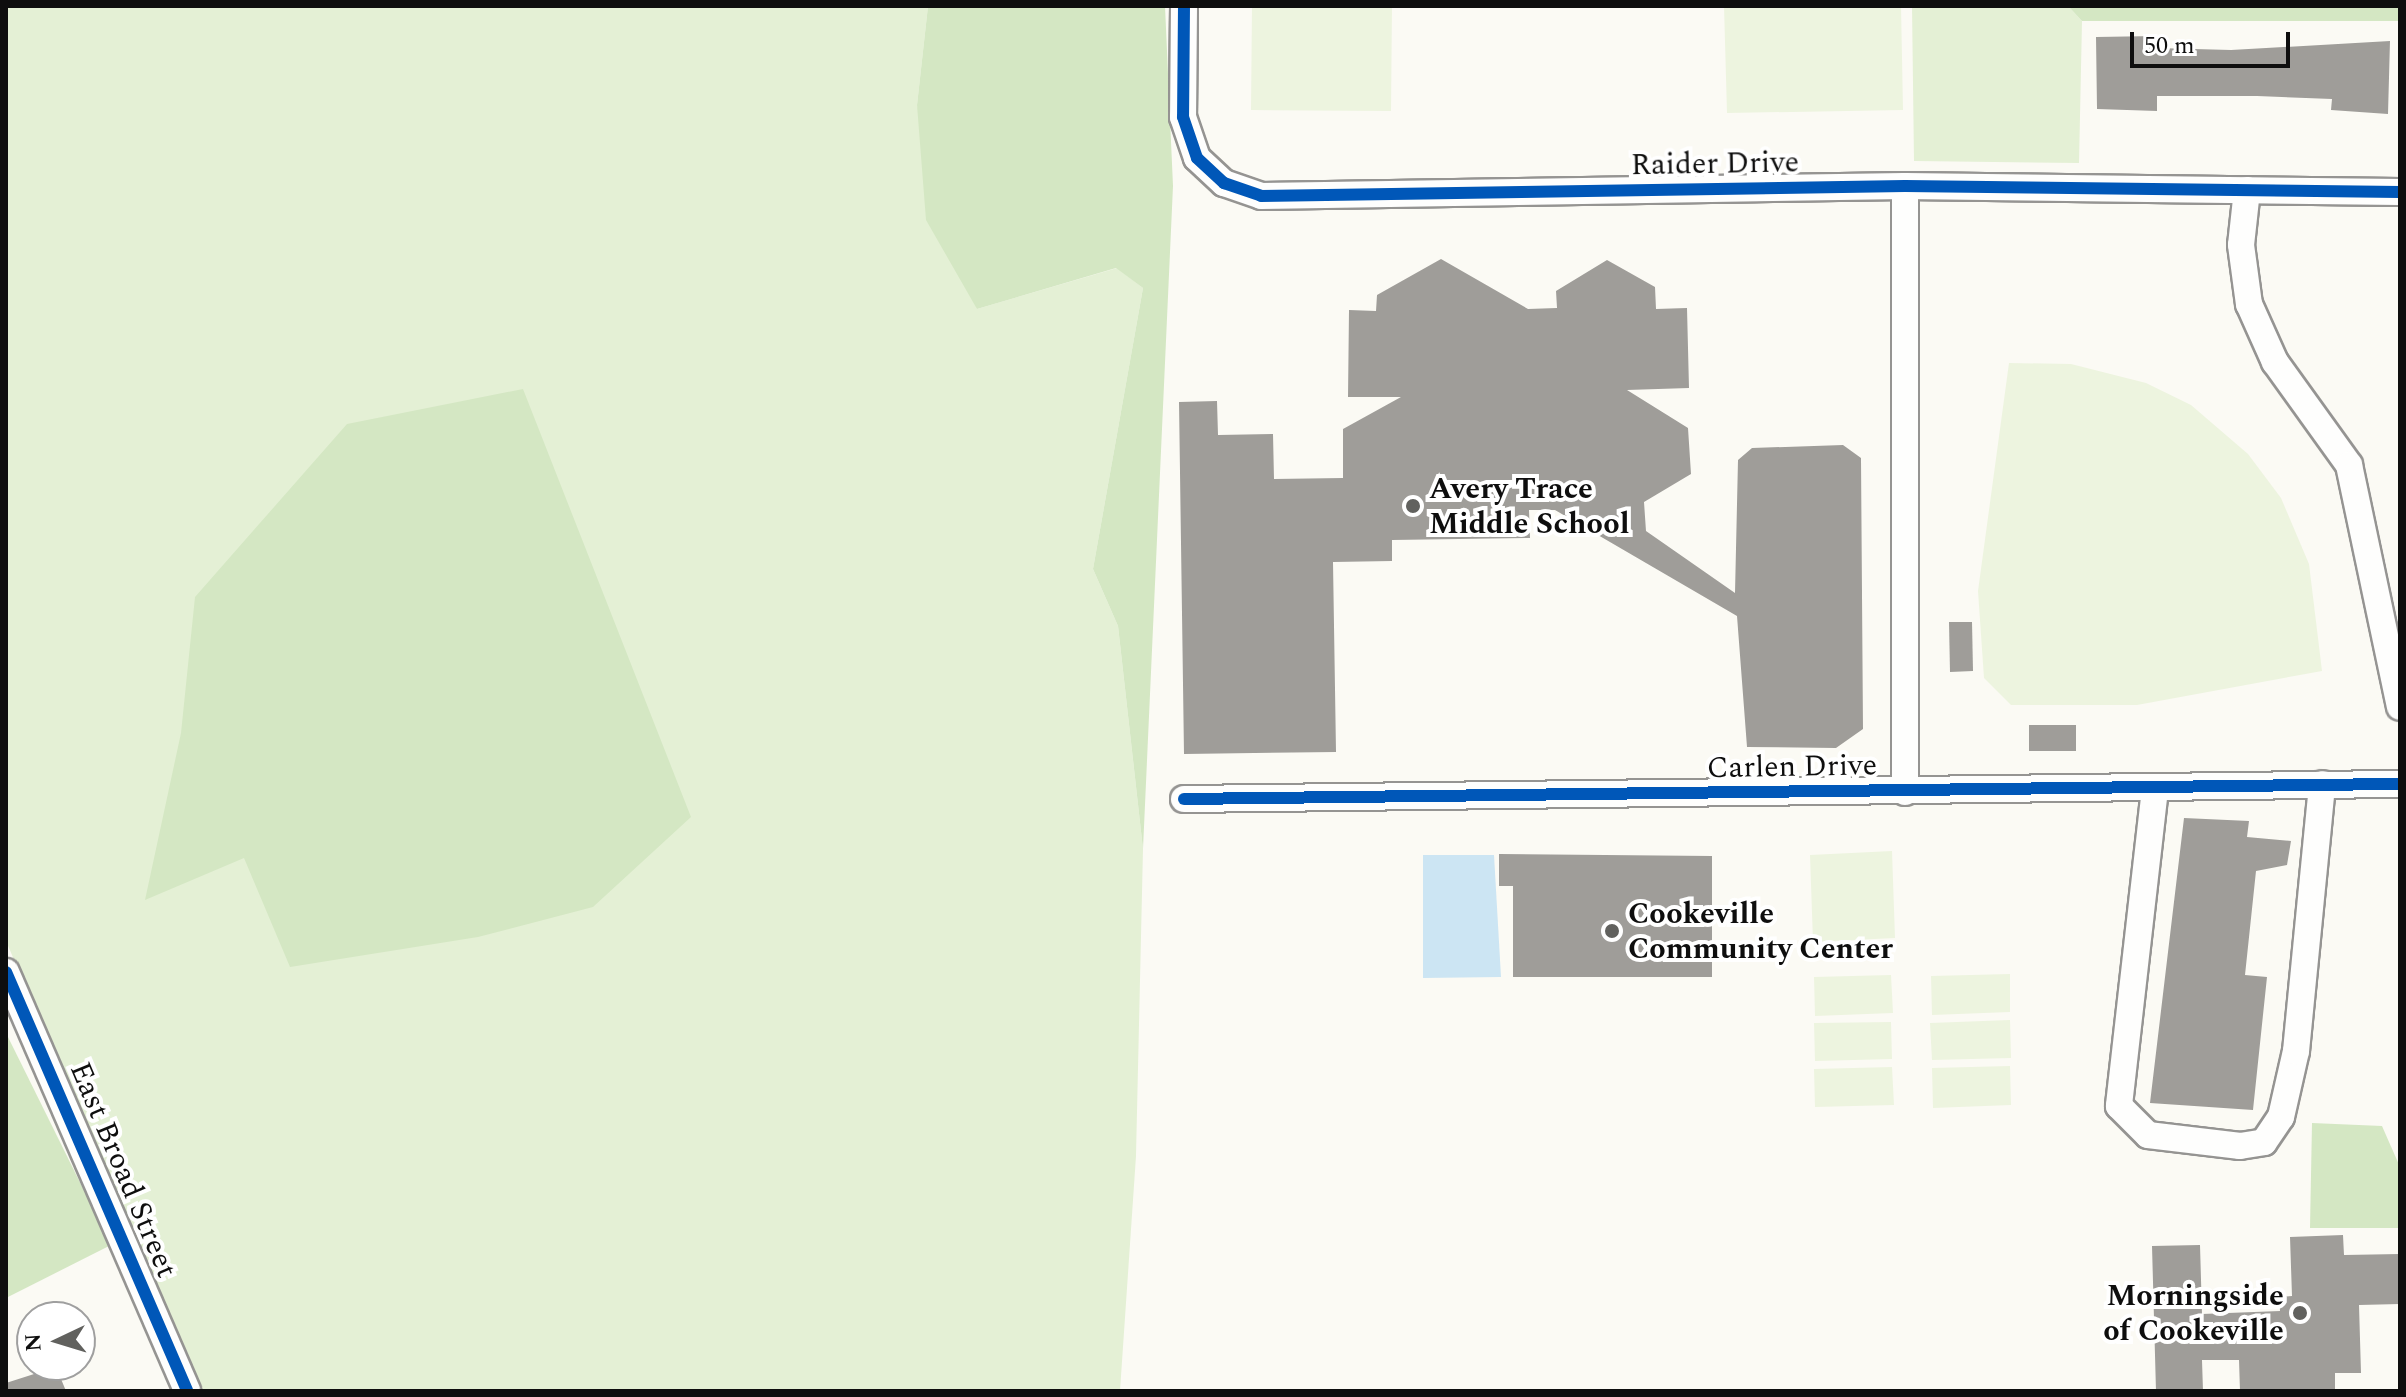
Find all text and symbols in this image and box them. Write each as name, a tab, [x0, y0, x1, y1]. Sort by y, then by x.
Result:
scale bar	[2134, 16, 2294, 66]
text: 50 m	[2144, 28, 2195, 64]
street label: Raider Drive	[1631, 145, 1799, 183]
place label: Avery Trace Middle School	[1429, 471, 1629, 542]
marker: Avery Trace Middle School	[1404, 497, 1422, 515]
street label: Carlen Drive	[1707, 748, 1877, 786]
place label: Cookeville Community Center	[1628, 896, 1893, 966]
marker: Cookeville Community Center	[1603, 922, 1621, 940]
street label: East Broad Street	[61, 1057, 185, 1283]
place label: Morningside of Cookeville	[2103, 1278, 2284, 1348]
north arrow	[16, 1301, 96, 1381]
marker: Morningside of Cookeville	[2291, 1304, 2309, 1322]
text: N	[16, 1332, 51, 1353]

